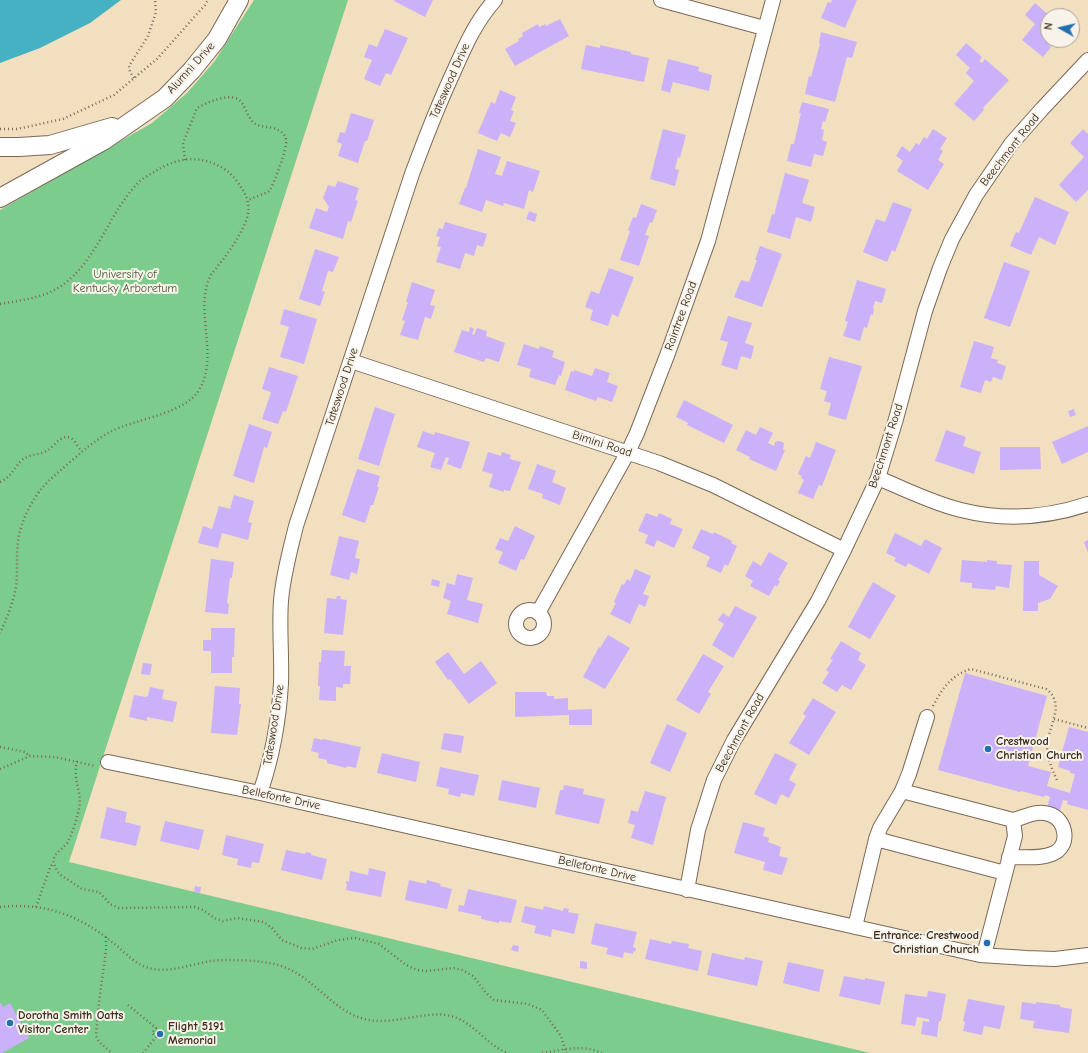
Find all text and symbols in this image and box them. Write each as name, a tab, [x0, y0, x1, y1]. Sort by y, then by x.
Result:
north arrow	[1040, 8, 1080, 48]
text: N	[1042, 22, 1056, 31]
street label: Alumni Drive	[164, 39, 218, 97]
street label: Tateswood Drive	[427, 41, 473, 121]
street label: Beechmont Road	[977, 111, 1043, 189]
park label: University of Kentucky Arboretum	[73, 268, 177, 296]
street label: Raintree Road	[662, 279, 700, 353]
street label: Tateswood Drive	[323, 346, 361, 428]
street label: Beechmont Road	[866, 402, 906, 490]
street label: Bimini Road	[570, 428, 634, 460]
street label: Tateswood Drive	[261, 684, 287, 766]
street label: Beechmont Road	[712, 691, 768, 775]
place label: Crestwood Christian Church	[996, 735, 1082, 763]
marker: Crestwood Christian Church	[983, 744, 993, 754]
street label: Bellefonte Drive	[240, 783, 322, 813]
street label: Bellefonte Drive	[557, 853, 637, 885]
place label: Entrance: Crestwood Christian Church	[873, 929, 979, 957]
marker: Entrance: Crestwood Christian Church	[982, 938, 992, 948]
place label: Dorotha Smith Oatts Visitor Center	[18, 1009, 123, 1037]
marker: Dorotha Smith Oatts Visitor Center	[5, 1018, 15, 1028]
place label: Flight 5191 Memorial	[168, 1020, 224, 1048]
marker: Flight 5191 Memorial	[155, 1029, 165, 1039]

